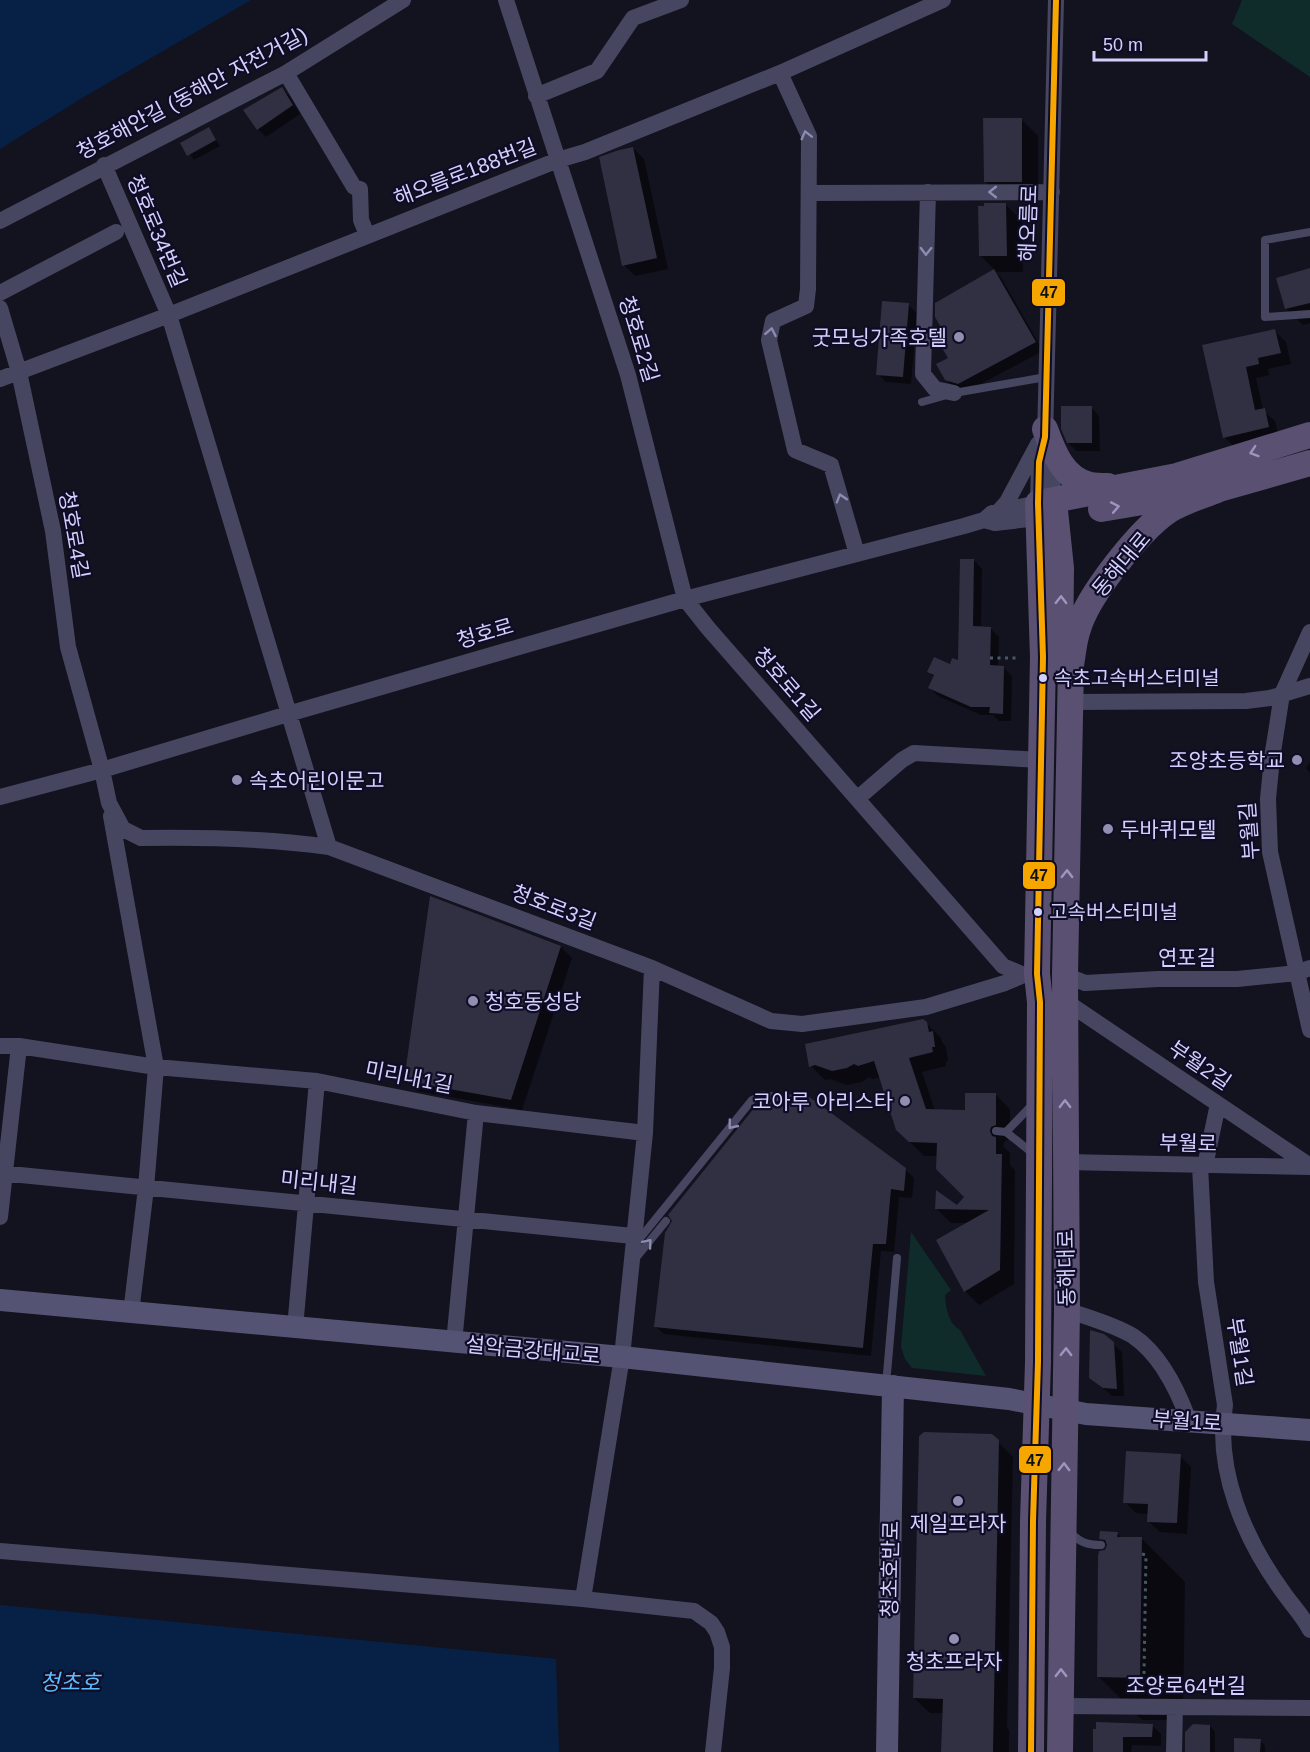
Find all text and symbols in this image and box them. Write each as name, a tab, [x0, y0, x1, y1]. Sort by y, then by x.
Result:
street label: 청호해안길 (동해안 자전거길)	[73, 22, 311, 164]
scale bar	[1094, 24, 1206, 62]
text: 50 m	[1103, 35, 1143, 55]
one-way arrow	[801, 130, 814, 140]
street label: 해오름로188번길	[390, 134, 540, 210]
street label: 청호로34번길	[123, 171, 191, 291]
street label: 해오름로	[1015, 184, 1041, 262]
one-way arrow	[989, 186, 998, 198]
one-way arrow	[920, 246, 933, 255]
line badge: 47	[1031, 278, 1066, 307]
text: 47	[1040, 284, 1058, 301]
street label: 청호로2길	[615, 293, 663, 385]
place label: 굿모닝가족호텔	[812, 326, 947, 349]
one-way arrow	[764, 327, 777, 337]
marker: 굿모닝가족호텔	[952, 330, 966, 344]
one-way arrow	[1249, 445, 1260, 457]
street label: 청호로4길	[55, 489, 93, 581]
one-way arrow	[836, 493, 848, 504]
one-way arrow	[1109, 501, 1119, 514]
street label: 동해대로	[1087, 527, 1155, 601]
one-way arrow	[1055, 596, 1067, 605]
street label: 청호로	[454, 614, 516, 652]
street label: 청호로1길	[749, 643, 825, 725]
place label: 속초고속버스터미널	[1054, 667, 1220, 689]
marker: 속초고속버스터미널	[1037, 672, 1049, 684]
place label: 조양초등학교	[1169, 749, 1285, 772]
marker: 조양초등학교	[1290, 753, 1304, 767]
place label: 속초어린이문고	[249, 769, 384, 792]
marker: 속초어린이문고	[230, 773, 244, 787]
street label: 부월길	[1236, 801, 1262, 861]
place label: 두바퀴모텔	[1120, 818, 1217, 841]
marker: 두바퀴모텔	[1101, 822, 1115, 836]
line badge: 47	[1022, 861, 1056, 890]
text: 47	[1030, 867, 1048, 884]
one-way arrow	[1061, 870, 1073, 879]
street label: 청호로3길	[508, 880, 600, 934]
place label: 고속버스터미널	[1049, 901, 1178, 923]
marker: 고속버스터미널	[1032, 906, 1044, 918]
street label: 연포길	[1158, 946, 1216, 969]
place label: 청호동성당	[485, 990, 582, 1013]
marker: 청호동성당	[466, 994, 480, 1008]
street label: 부월2길	[1165, 1036, 1235, 1094]
street label: 미리내1길	[363, 1057, 455, 1097]
place label: 코아루 아리스타	[752, 1090, 893, 1113]
marker: 코아루 아리스타	[898, 1094, 912, 1108]
one-way arrow	[1059, 1099, 1071, 1108]
one-way arrow	[728, 1118, 739, 1129]
street label: 부월로	[1159, 1131, 1217, 1155]
street label: 미리내길	[279, 1167, 359, 1197]
street label: 동해대로	[1054, 1229, 1078, 1307]
one-way arrow	[641, 1238, 652, 1249]
street label: 부월1길	[1223, 1316, 1257, 1388]
street label: 설악금강대교로	[465, 1333, 601, 1367]
one-way arrow	[1060, 1348, 1073, 1357]
street label: 부월1로	[1151, 1407, 1223, 1435]
line badge: 47	[1018, 1445, 1052, 1474]
text: 47	[1026, 1452, 1044, 1469]
one-way arrow	[1057, 1463, 1070, 1472]
marker: 제일프라자	[951, 1494, 965, 1508]
place label: 제일프라자	[910, 1512, 1006, 1535]
street label: 청초호반로	[878, 1521, 902, 1617]
marker: 청초프라자	[947, 1632, 961, 1646]
place label: 청초프라자	[906, 1650, 1002, 1673]
one-way arrow	[1055, 1668, 1067, 1677]
water label: 청초호	[40, 1670, 102, 1695]
street label: 조양로64번길	[1126, 1674, 1246, 1697]

